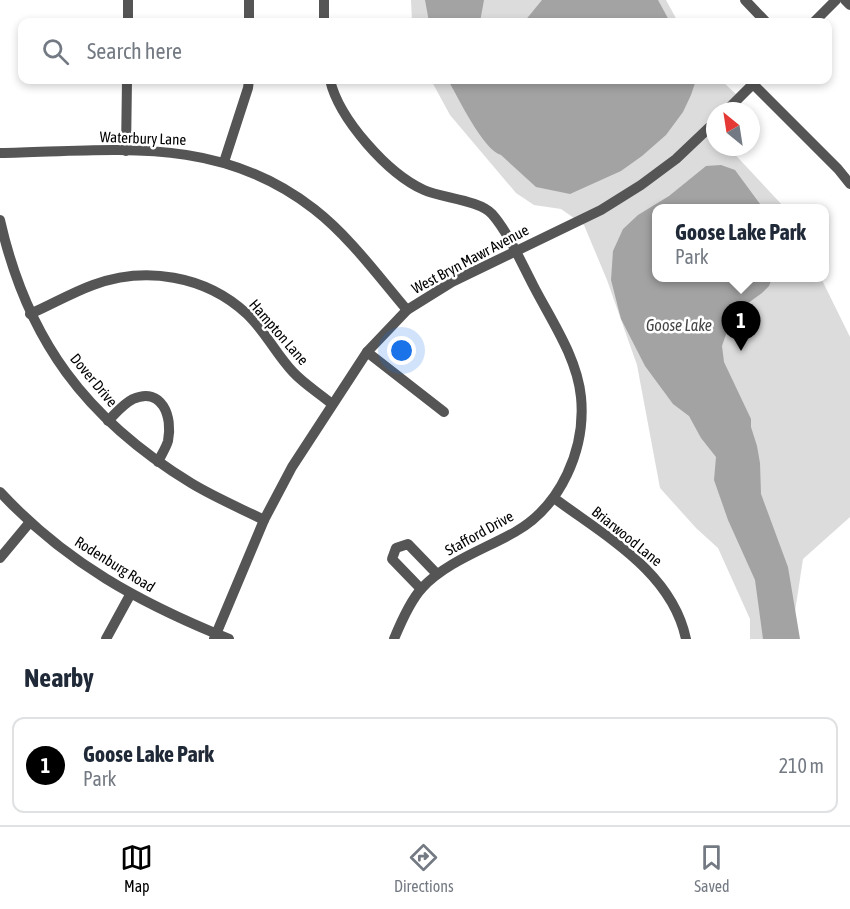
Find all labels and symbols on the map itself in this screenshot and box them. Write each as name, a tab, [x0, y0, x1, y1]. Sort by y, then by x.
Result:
north arrow	[706, 102, 760, 156]
street label: Waterbury Lane	[99, 128, 187, 148]
street label: West Bryn Mawr Avenue	[409, 221, 532, 297]
street label: Hampton Lane	[246, 296, 312, 368]
pin: 1	[722, 302, 760, 351]
water label: Goose Lake	[646, 316, 712, 334]
your location	[387, 336, 416, 365]
street label: Dover Drive	[67, 350, 121, 410]
street label: Briarwood Lane	[588, 503, 666, 570]
street label: Stafford Drive	[442, 507, 516, 559]
street label: Rodenburg Road	[72, 533, 158, 595]

